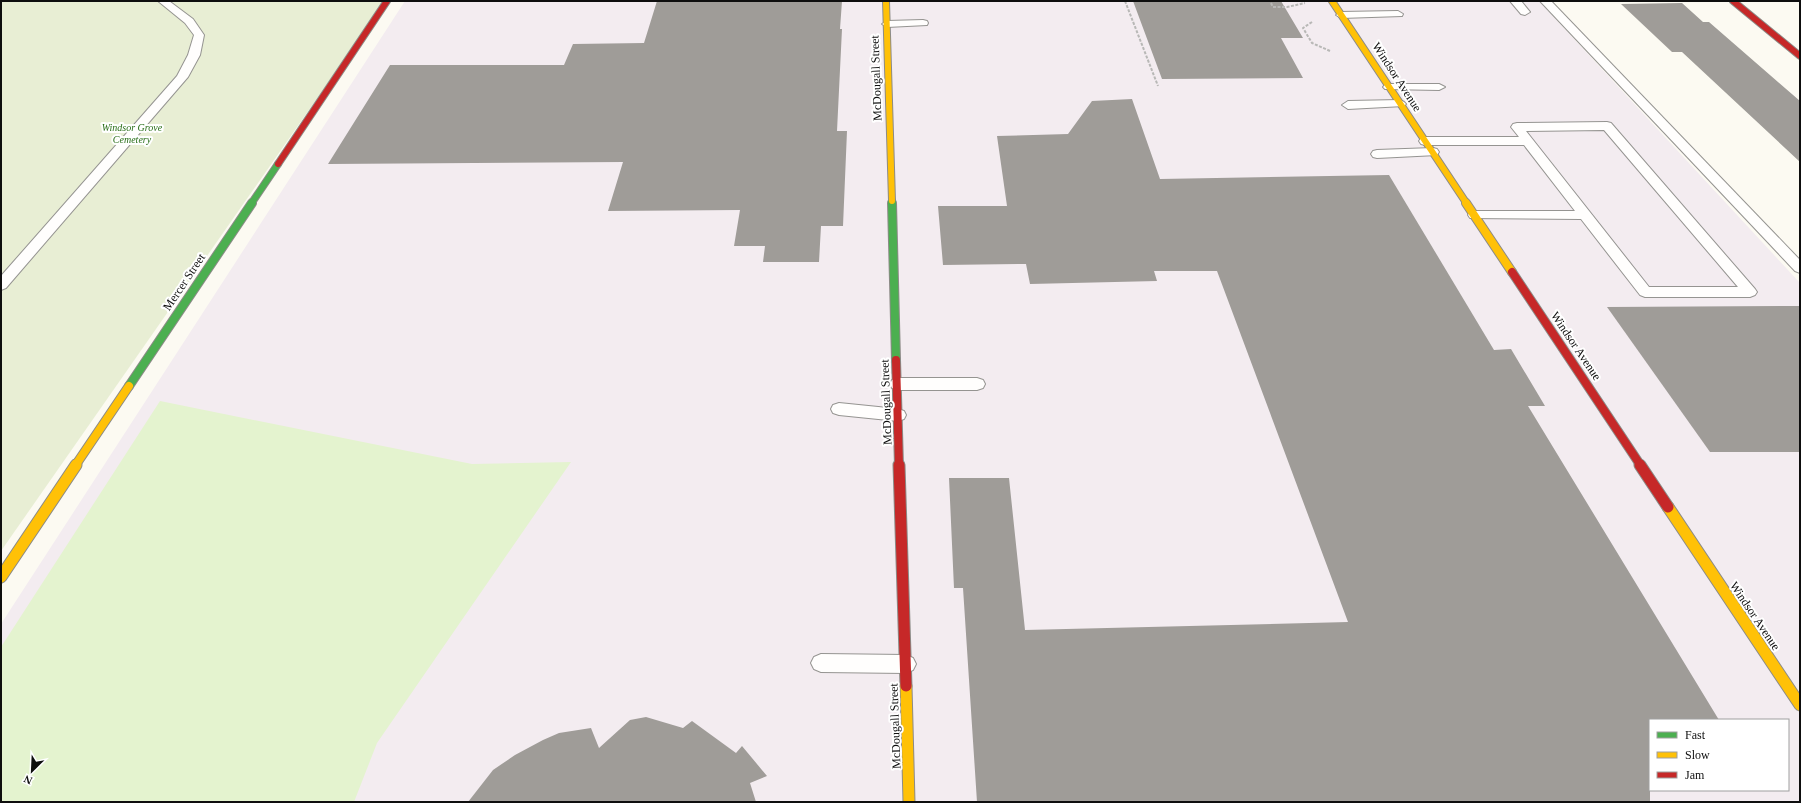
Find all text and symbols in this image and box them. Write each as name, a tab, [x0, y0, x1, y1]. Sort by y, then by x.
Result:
street label: McDougall Street	[867, 34, 884, 121]
street label: Windsor Avenue	[1369, 40, 1425, 114]
park label: Windsor Grove Cemetery	[102, 122, 163, 145]
street label: Mercer Street	[160, 250, 209, 313]
street label: Windsor Avenue	[1548, 309, 1604, 383]
street label: McDougall Street	[877, 358, 894, 445]
street label: Windsor Avenue	[1727, 579, 1783, 653]
street label: McDougall Street	[886, 682, 903, 769]
legend	[1649, 719, 1789, 791]
text: Fast	[1685, 728, 1706, 742]
text: Slow	[1685, 748, 1710, 762]
north arrow	[12, 751, 52, 791]
text: Jam	[1685, 768, 1705, 782]
text: N	[22, 773, 34, 787]

